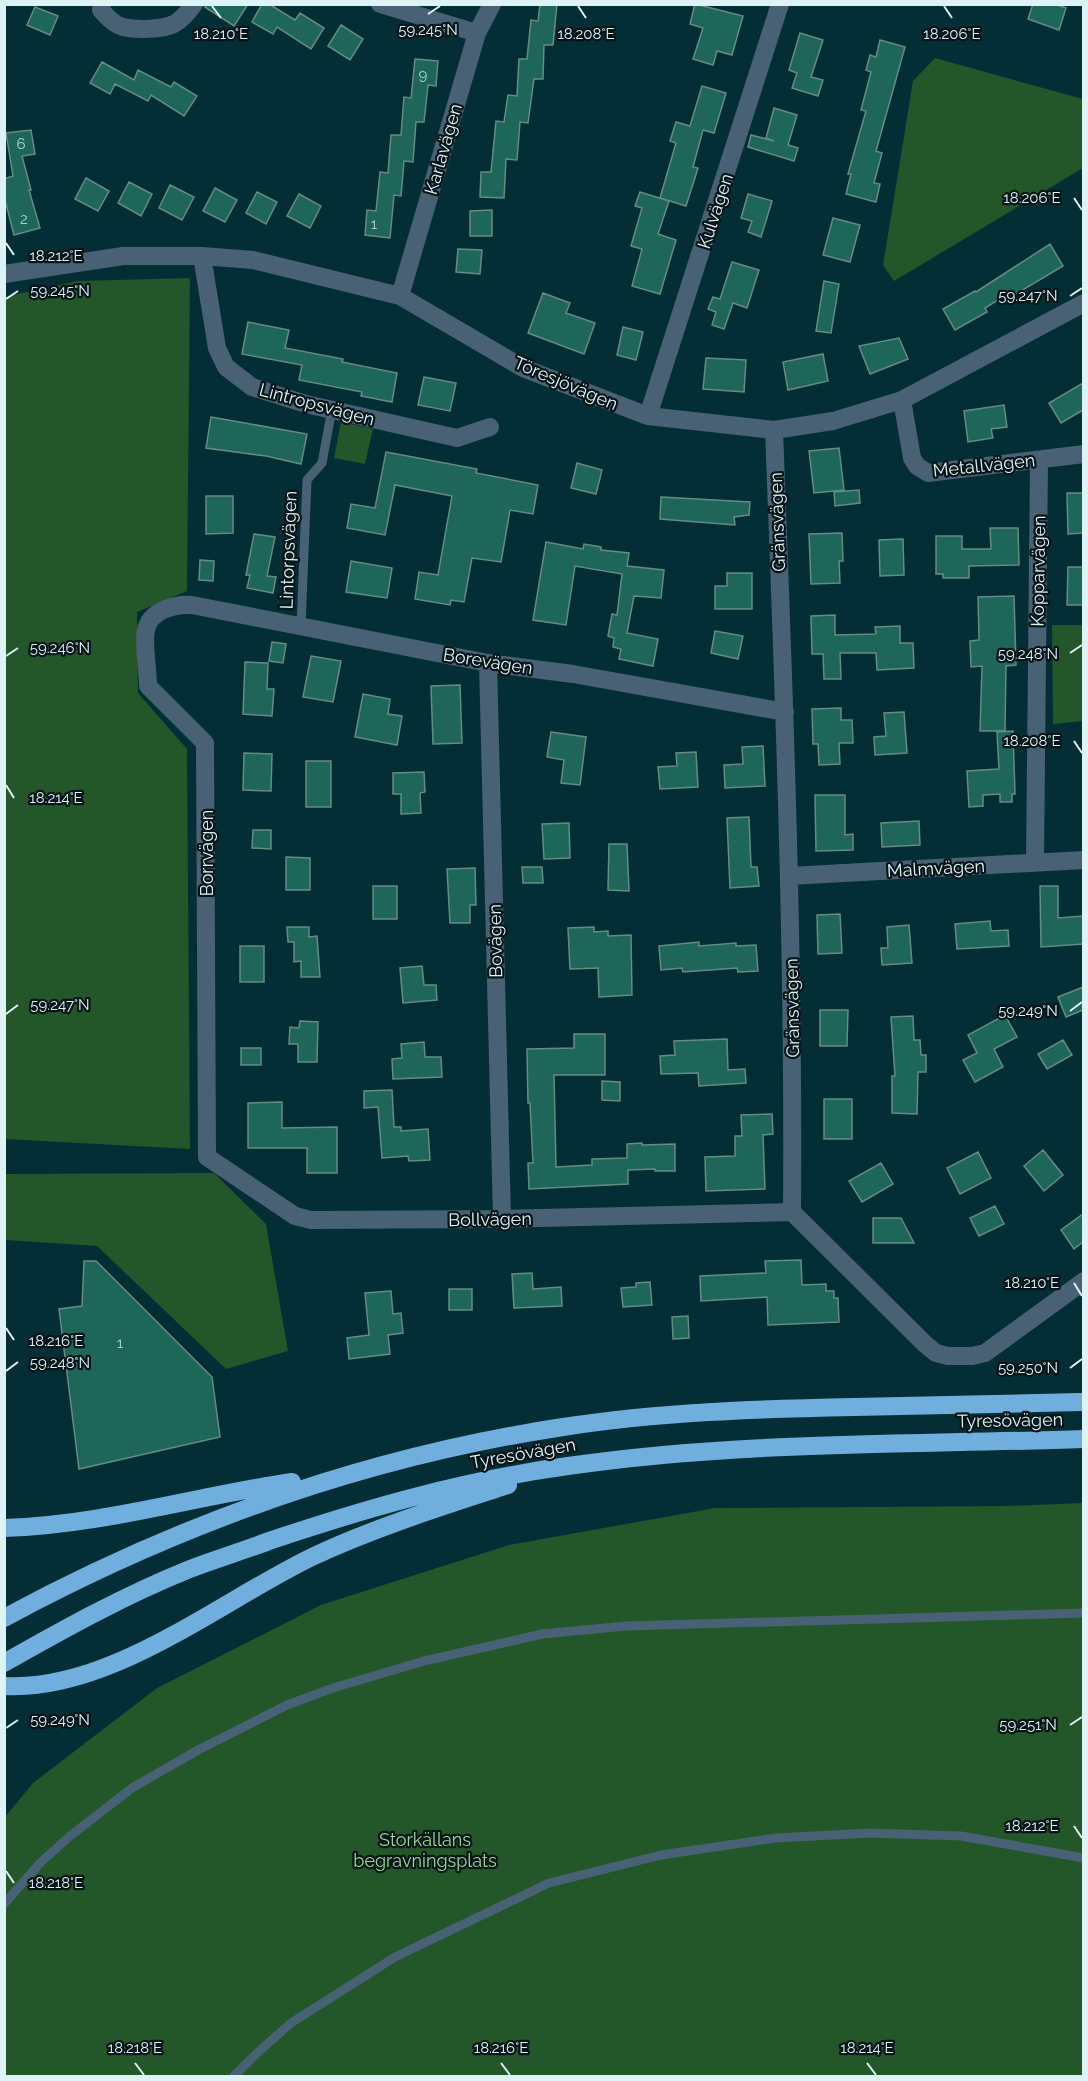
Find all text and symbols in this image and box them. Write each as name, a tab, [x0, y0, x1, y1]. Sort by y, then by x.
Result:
text: 59.245°N	[398, 21, 458, 39]
text: 18.210°E	[194, 25, 248, 43]
text: 18.208°E	[557, 25, 615, 43]
text: 18.206°E	[923, 25, 981, 43]
house number: 9	[419, 66, 428, 84]
street label: Karlavägen	[420, 101, 466, 197]
house number: 6	[16, 135, 26, 153]
street label: Kulvägen	[693, 171, 737, 251]
text: 18.206°E	[1003, 189, 1061, 207]
house number: 2	[20, 210, 28, 228]
house number: 1	[371, 215, 378, 233]
text: 18.212°E	[29, 247, 83, 265]
text: 59.245°N	[30, 282, 90, 300]
text: 59.247°N	[998, 287, 1058, 305]
street label: Töresjövägen	[511, 352, 621, 414]
street label: Lintropsvägen	[257, 379, 377, 429]
street label: Metallvägen	[932, 449, 1036, 481]
street label: Gränsvägen	[765, 472, 789, 572]
street label: Lintorpsvägen	[275, 490, 301, 610]
street label: Kopparvägen	[1027, 515, 1049, 627]
text: 59.246°N	[30, 639, 90, 657]
street label: Borevägen	[442, 644, 534, 678]
text: 59.248°N	[998, 645, 1058, 663]
text: 18.208°E	[1003, 732, 1061, 750]
text: 18.214°E	[29, 789, 83, 807]
street label: Borrvägen	[196, 810, 217, 896]
street label: Malmvägen	[886, 855, 986, 881]
street label: Bovägen	[484, 904, 506, 978]
street label: Gränsvägen	[781, 958, 803, 1058]
text: 59.247°N	[30, 996, 90, 1014]
text: 59.249°N	[998, 1002, 1058, 1020]
street label: Bollvägen	[448, 1208, 532, 1230]
text: 18.210°E	[1005, 1274, 1059, 1292]
text: 18.216°E	[29, 1332, 83, 1350]
house number: 1	[117, 1334, 124, 1352]
text: 59.248°N	[30, 1354, 90, 1372]
text: 59.250°N	[998, 1359, 1058, 1377]
street label: Tyresövägen	[957, 1409, 1063, 1431]
street label: Tyresövägen	[469, 1433, 577, 1473]
text: 59.249°N	[30, 1711, 90, 1729]
text: 59.251°N	[999, 1716, 1057, 1734]
text: 18.212°E	[1005, 1817, 1059, 1835]
park label: Storkällans begravningsplats	[353, 1829, 497, 1871]
text: 18.218°E	[29, 1874, 83, 1892]
text: 18.218°E	[108, 2039, 162, 2057]
text: 18.216°E	[474, 2039, 528, 2057]
text: 18.214°E	[840, 2039, 894, 2057]

